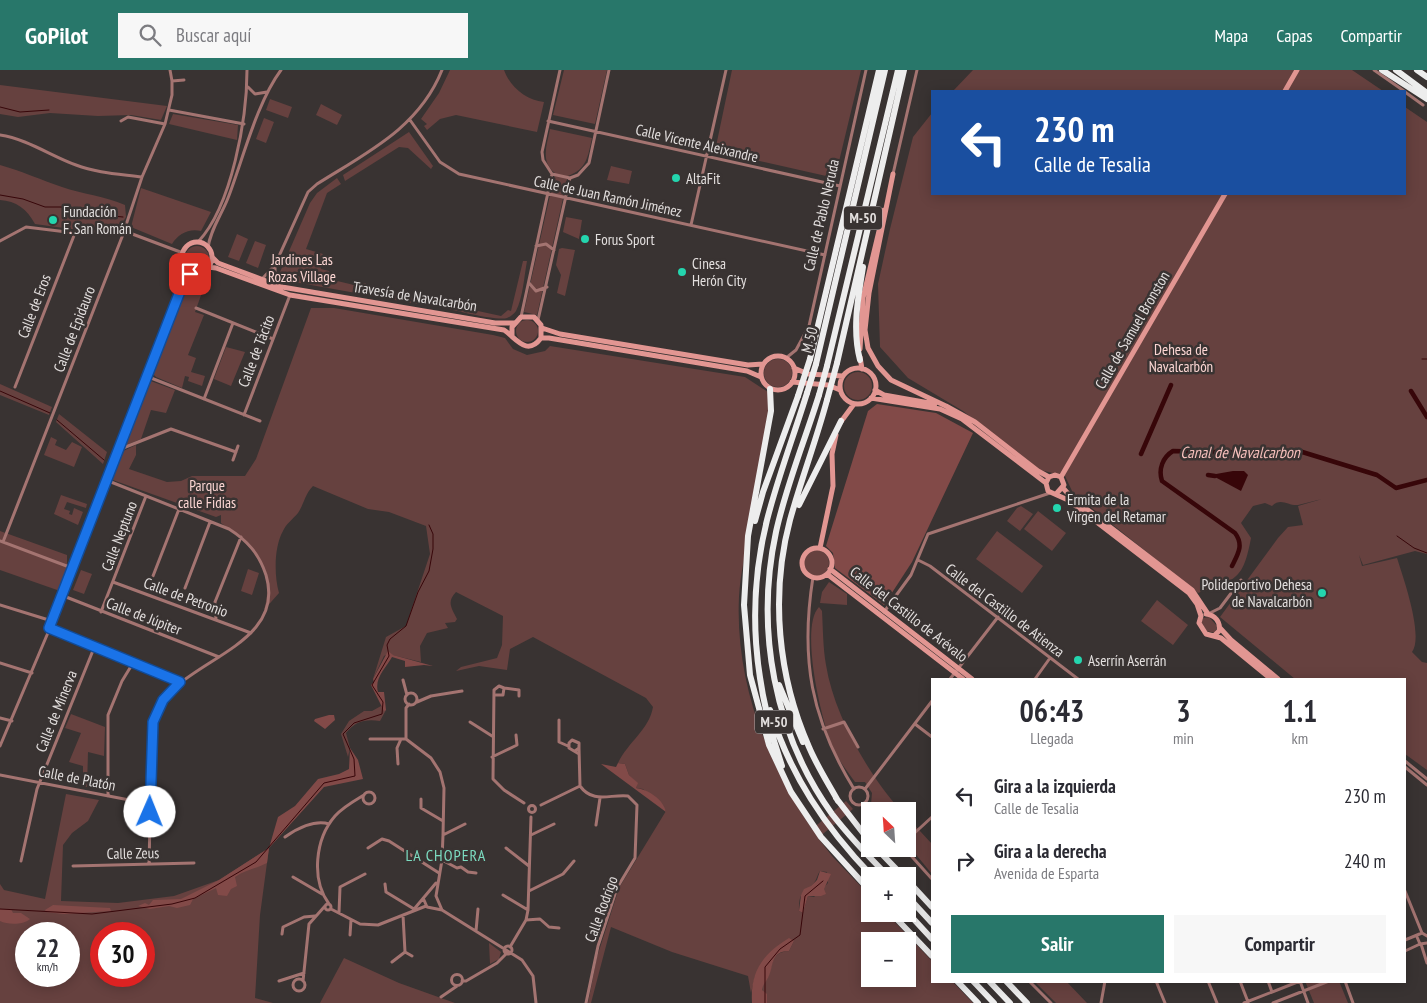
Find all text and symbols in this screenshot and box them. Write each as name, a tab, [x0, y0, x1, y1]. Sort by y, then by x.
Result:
search box	[118, 13, 468, 58]
text: GoPilot	[25, 20, 88, 51]
icon: search	[136, 21, 164, 49]
text: Buscar aquí	[176, 23, 251, 47]
text: Mapa	[1215, 24, 1248, 47]
text: Capas	[1276, 24, 1313, 47]
text: Compartir	[1341, 24, 1402, 47]
text: 230 m	[1034, 106, 1115, 152]
icon: left	[951, 110, 1016, 175]
street label: Calle Vicente Aleixandre	[634, 120, 760, 166]
text: Calle de Tesalia	[1034, 150, 1151, 178]
street label: Calle de Pablo Neruda	[799, 157, 843, 273]
place label: AltaFit	[686, 169, 720, 188]
street label: Calle de Juan Ramón Jiménez	[532, 171, 684, 221]
marker: AltaFit	[670, 172, 682, 184]
place label: Fundación F. San Román	[63, 202, 132, 238]
road number: M-50	[844, 206, 882, 230]
marker: Fundación F. San Román	[47, 214, 59, 226]
place label: Forus Sport	[595, 230, 655, 249]
marker: Forus Sport	[579, 233, 591, 245]
park label: Jardines Las Rozas Village	[268, 250, 336, 286]
pin	[169, 253, 211, 295]
place label: Cinesa Herón City	[692, 254, 747, 290]
icon: arrive	[176, 260, 204, 288]
marker: Cinesa Herón City	[676, 266, 688, 278]
street label: Calle de Samuel Bronston	[1091, 268, 1173, 392]
street label: Calle de Eros	[13, 271, 55, 341]
street label: Travesía de Navalcarbón	[352, 277, 478, 315]
street label: Calle de Epidauro	[49, 283, 99, 375]
street label: Calle de Tácito	[234, 312, 278, 390]
street label: M 50	[796, 325, 822, 355]
park label: Dehesa de Navalcarbón	[1149, 340, 1213, 376]
water label: Canal de Navalcarbon	[1180, 442, 1301, 462]
park label: Parque calle Fidias	[178, 476, 236, 512]
place label: Ermita de la Virgen del Retamar	[1066, 490, 1167, 526]
street label: Calle Neptuno	[97, 498, 141, 574]
marker: Ermita de la Virgen del Retamar	[1051, 502, 1063, 514]
street label: Calle del Castillo de Atienza	[942, 559, 1068, 661]
street label: Calle del Castillo de Arévalo	[846, 562, 972, 666]
street label: Calle de Petronio	[141, 573, 231, 621]
place label: Polideportivo Dehesa de Navalcarbón	[1201, 575, 1312, 611]
marker: Polideportivo Dehesa de Navalcarbón	[1316, 587, 1328, 599]
street label: Calle de Júpiter	[104, 593, 185, 639]
place label: Aserrín Aserrán	[1088, 651, 1166, 670]
marker: Aserrín Aserrán	[1072, 654, 1084, 666]
street label: Calle de Minerva	[31, 667, 81, 755]
text: 06:43	[1020, 691, 1084, 730]
text: 3	[1176, 691, 1191, 730]
text: 1.1	[1282, 691, 1317, 730]
road number: M-50	[755, 710, 793, 734]
text: Llegada	[1030, 728, 1074, 748]
text: min	[1173, 728, 1194, 748]
text: km	[1292, 728, 1308, 748]
street label: Calle de Platón	[37, 761, 117, 795]
text: Gira a la izquierda	[994, 774, 1116, 798]
icon: left	[951, 782, 979, 810]
text: 230 m	[1344, 784, 1386, 808]
position arrow	[123, 785, 175, 837]
text: Calle de Tesalia	[994, 798, 1079, 818]
north arrow	[861, 802, 916, 858]
map controls	[861, 802, 916, 987]
text: Gira a la derecha	[994, 839, 1107, 863]
street label: Calle Zeus	[107, 843, 159, 863]
district label: LA CHOPERA	[406, 845, 486, 865]
icon: right	[951, 847, 979, 875]
text: 240 m	[1344, 849, 1386, 873]
text: Avenida de Esparta	[994, 863, 1099, 883]
button: +	[861, 867, 916, 922]
street label: Calle Rodrigo	[580, 873, 622, 945]
button: Salir	[951, 915, 1164, 973]
button: Compartir	[1174, 915, 1386, 973]
speed limit sign: 30	[90, 922, 155, 987]
text: 22	[36, 932, 59, 964]
button: −	[861, 932, 916, 987]
text: km/h	[37, 959, 58, 974]

